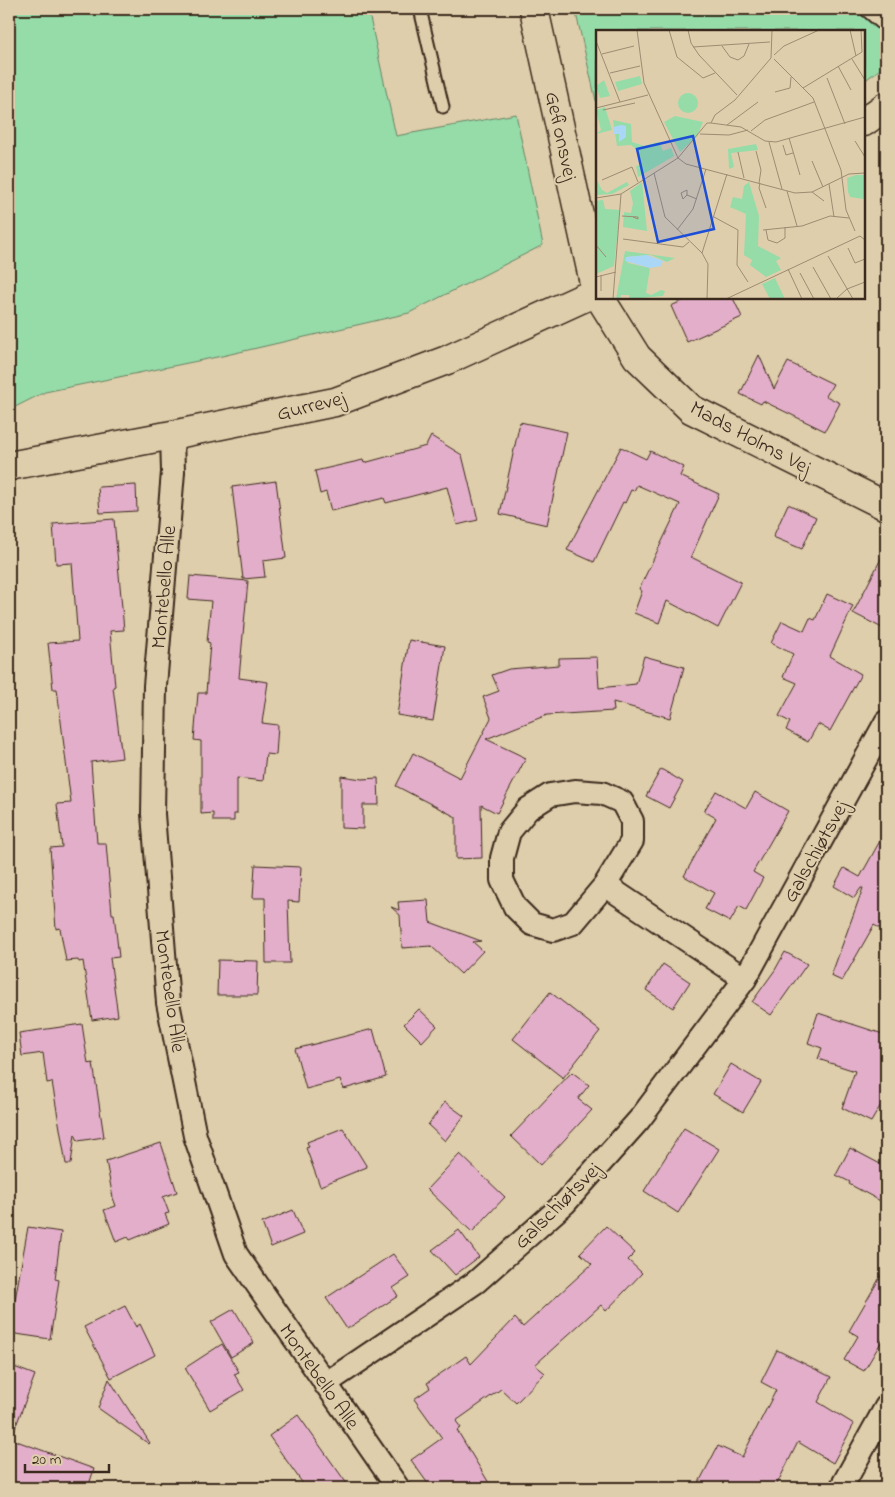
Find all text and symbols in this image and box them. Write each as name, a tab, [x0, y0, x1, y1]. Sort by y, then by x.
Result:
inset map	[596, 30, 865, 299]
street label: Gefionsvej	[536, 89, 584, 185]
street label: Gurrevej	[274, 384, 350, 430]
street label: Mads Holms Vej	[684, 394, 817, 484]
street label: Montebello Alle	[145, 524, 185, 650]
street label: Galschiøtsvej	[776, 795, 858, 909]
street label: Montebello Alle	[146, 928, 193, 1055]
street label: Galschiøtsvej	[508, 1155, 609, 1257]
street label: Montebello Alle	[271, 1318, 366, 1437]
scale bar	[25, 1442, 109, 1474]
text: 20 m	[32, 1449, 62, 1471]

